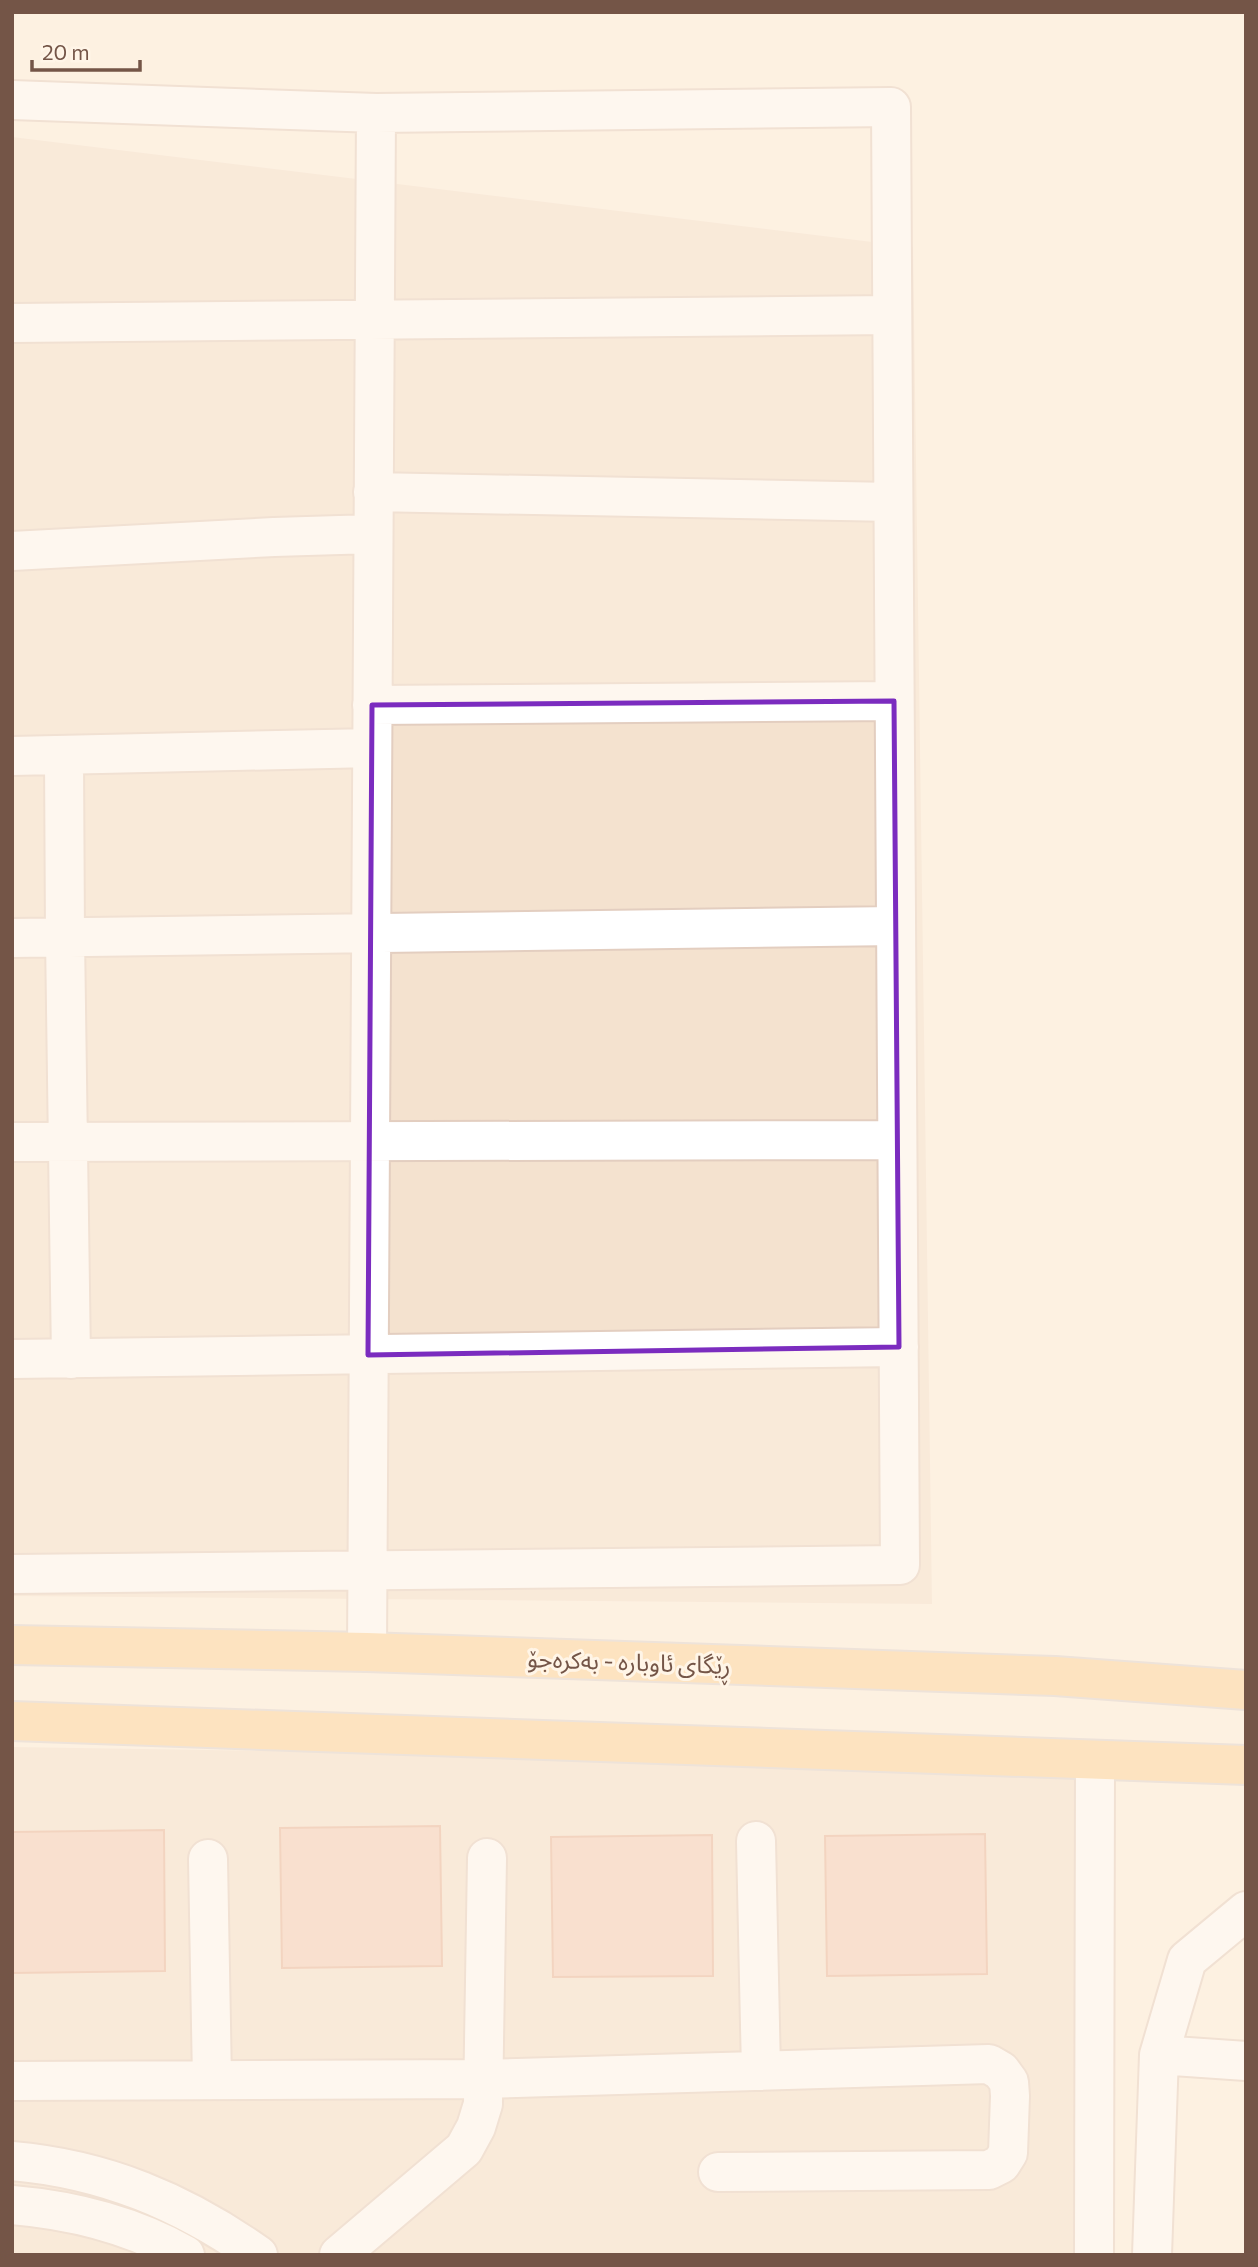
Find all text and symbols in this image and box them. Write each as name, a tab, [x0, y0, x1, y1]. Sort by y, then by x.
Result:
scale bar	[32, 28, 140, 72]
text: 20 m	[42, 39, 90, 64]
street label: ڕێگای ئاوبارە - بەکرەجۆ	[527, 1643, 731, 1686]

